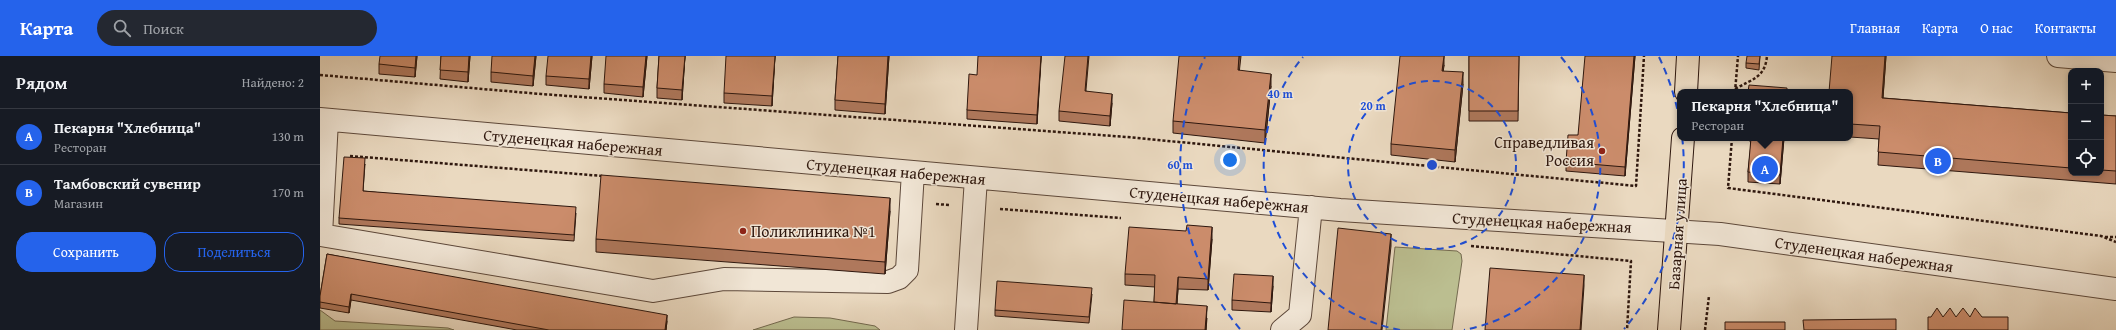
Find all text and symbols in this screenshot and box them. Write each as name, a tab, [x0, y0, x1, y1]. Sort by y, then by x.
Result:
search box	[97, 10, 377, 46]
text: Карта	[20, 14, 73, 42]
icon: search	[111, 17, 133, 39]
text: Поиск	[143, 18, 184, 39]
text: Главная	[1850, 18, 1900, 38]
text: Карта	[1922, 18, 1958, 38]
text: О нас	[1980, 18, 2013, 38]
text: Контакты	[2035, 18, 2096, 38]
map controls	[2068, 68, 2104, 176]
button: +	[2068, 68, 2104, 104]
text: Рядом	[16, 70, 67, 95]
text: Найдено: 2	[242, 73, 304, 92]
text: 40 m	[1267, 85, 1293, 102]
popup	[1677, 89, 1853, 141]
text: Пекарня "Хлебница"	[1692, 95, 1839, 116]
text: 20 m	[1360, 97, 1386, 114]
button: −	[2068, 104, 2104, 140]
text: Ресторан	[1692, 116, 1744, 135]
text: Пекарня "Хлебница"	[54, 117, 201, 138]
street label: Студенецкая набережная	[482, 122, 664, 162]
text: A	[25, 127, 33, 146]
text: 130 m	[272, 127, 304, 146]
place label: Справедливая Россия	[1494, 130, 1594, 172]
text: Ресторан	[54, 138, 107, 157]
button: locate	[2068, 140, 2104, 176]
marker: Справедливая Россия	[1597, 146, 1607, 156]
pin: B	[1925, 146, 1951, 176]
your location	[1220, 150, 1240, 170]
street label: Студенецкая набережная	[805, 151, 987, 191]
pin: A	[1752, 154, 1778, 184]
text: 60 m	[1167, 156, 1193, 173]
centre of rings	[1425, 158, 1439, 172]
text: Тамбовский сувенир	[54, 173, 201, 194]
street label: Базарная улица	[1661, 177, 1693, 290]
street label: Студенецкая набережная	[1128, 179, 1310, 219]
text: B	[25, 183, 33, 202]
text: 170 m	[272, 183, 304, 202]
text: Магазин	[54, 194, 103, 213]
street label: Студенецкая набережная	[1452, 205, 1632, 239]
place label: Поликлиника №1	[751, 219, 876, 243]
marker: Поликлиника №1	[738, 226, 748, 236]
street label: Студенецкая набережная	[1773, 230, 1955, 278]
button: Сохранить	[16, 232, 156, 272]
button: Поделиться	[164, 232, 304, 272]

